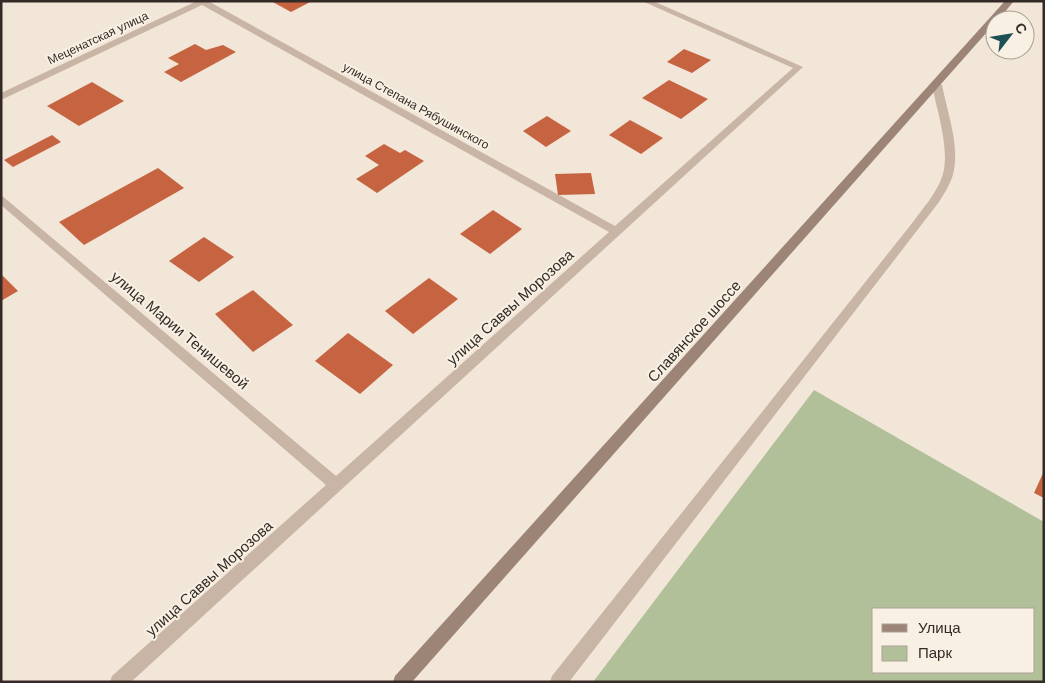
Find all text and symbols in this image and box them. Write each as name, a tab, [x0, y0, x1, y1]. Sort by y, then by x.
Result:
street label: Меценатская улица	[45, 8, 151, 68]
north arrow	[985, 10, 1035, 60]
text: С	[1012, 20, 1031, 37]
street label: улица Степана Рябушинского	[340, 60, 492, 152]
street label: улица Саввы Морозова	[443, 245, 577, 368]
street label: улица Марии Тенишевой	[108, 268, 252, 392]
street label: Славянское шоссе	[644, 277, 744, 385]
street label: улица Саввы Морозова	[142, 516, 276, 639]
legend	[872, 608, 1035, 673]
text: Улица	[918, 619, 961, 636]
text: Парк	[918, 644, 952, 661]

